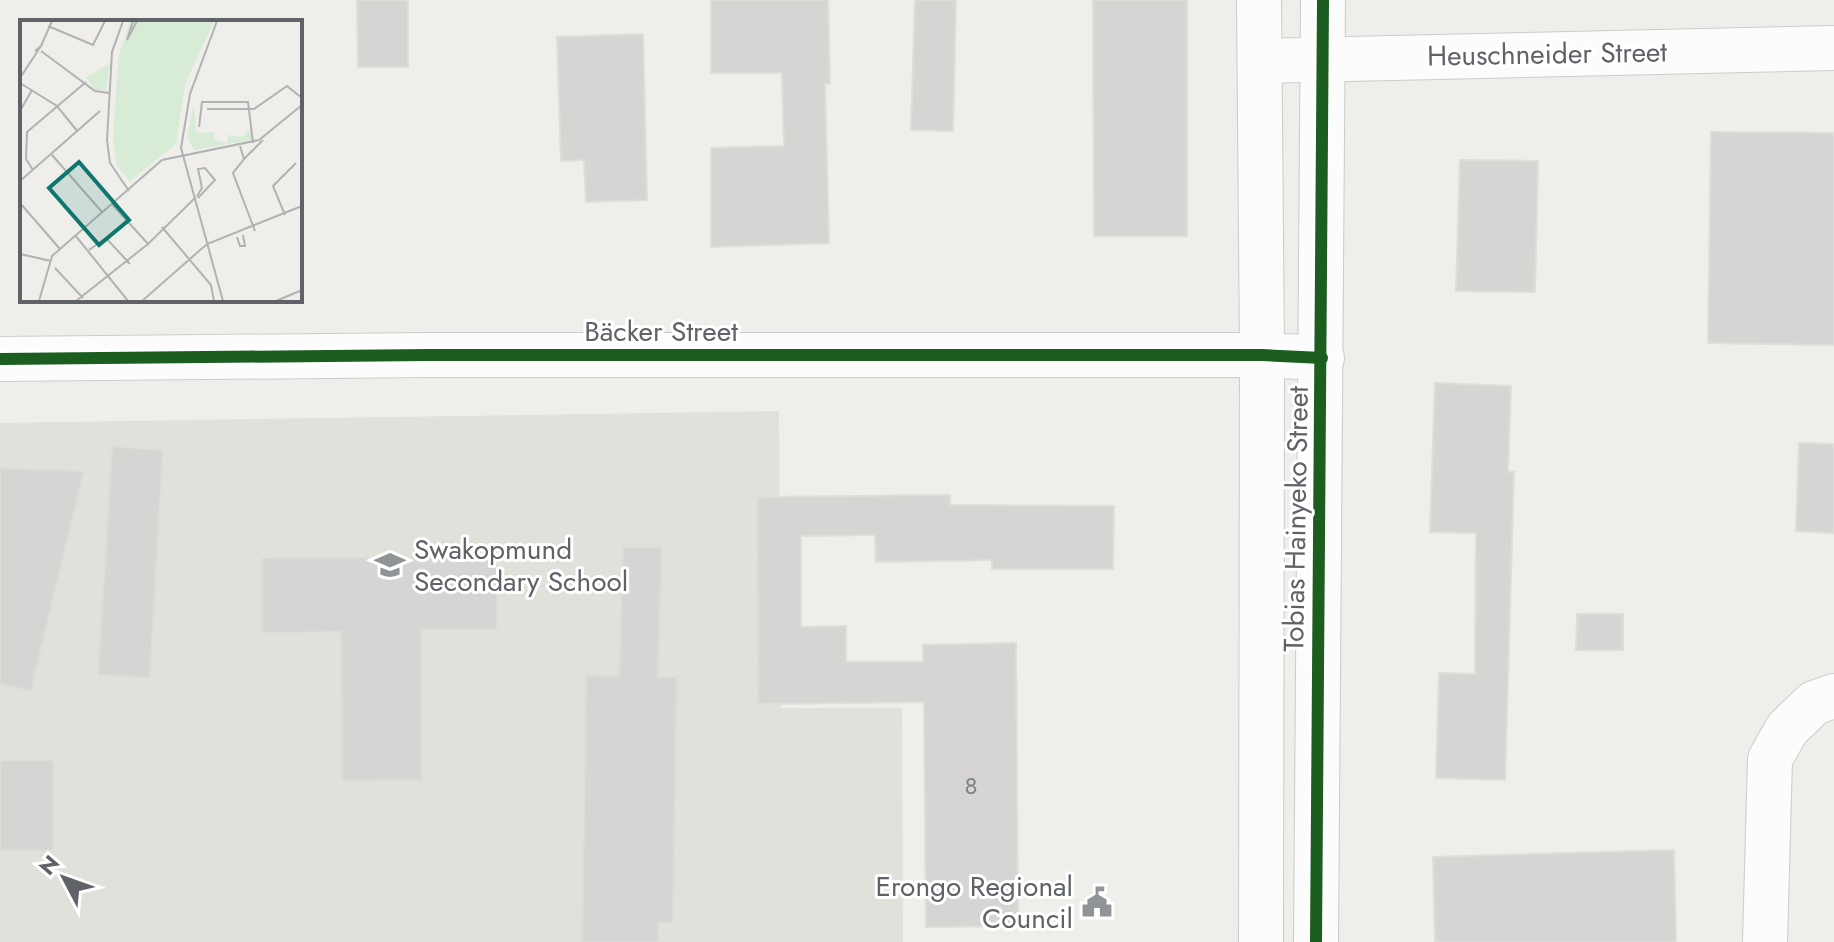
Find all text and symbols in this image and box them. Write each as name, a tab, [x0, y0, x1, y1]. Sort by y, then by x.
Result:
inset map	[20, 20, 302, 302]
street label: Heuschneider Street	[1427, 31, 1668, 77]
street label: Bäcker Street	[584, 311, 738, 352]
street label: Tobias Hainyeko Street	[1273, 385, 1319, 652]
place label: Swakopmund Secondary School	[414, 529, 628, 602]
school or university icon: Swakopmund Secondary School	[373, 548, 407, 582]
house number: 8	[964, 768, 978, 803]
north arrow	[24, 838, 104, 918]
text: N	[31, 848, 67, 882]
place label: Erongo Regional Council	[876, 866, 1073, 939]
public building icon: Erongo Regional Council	[1080, 885, 1114, 919]

